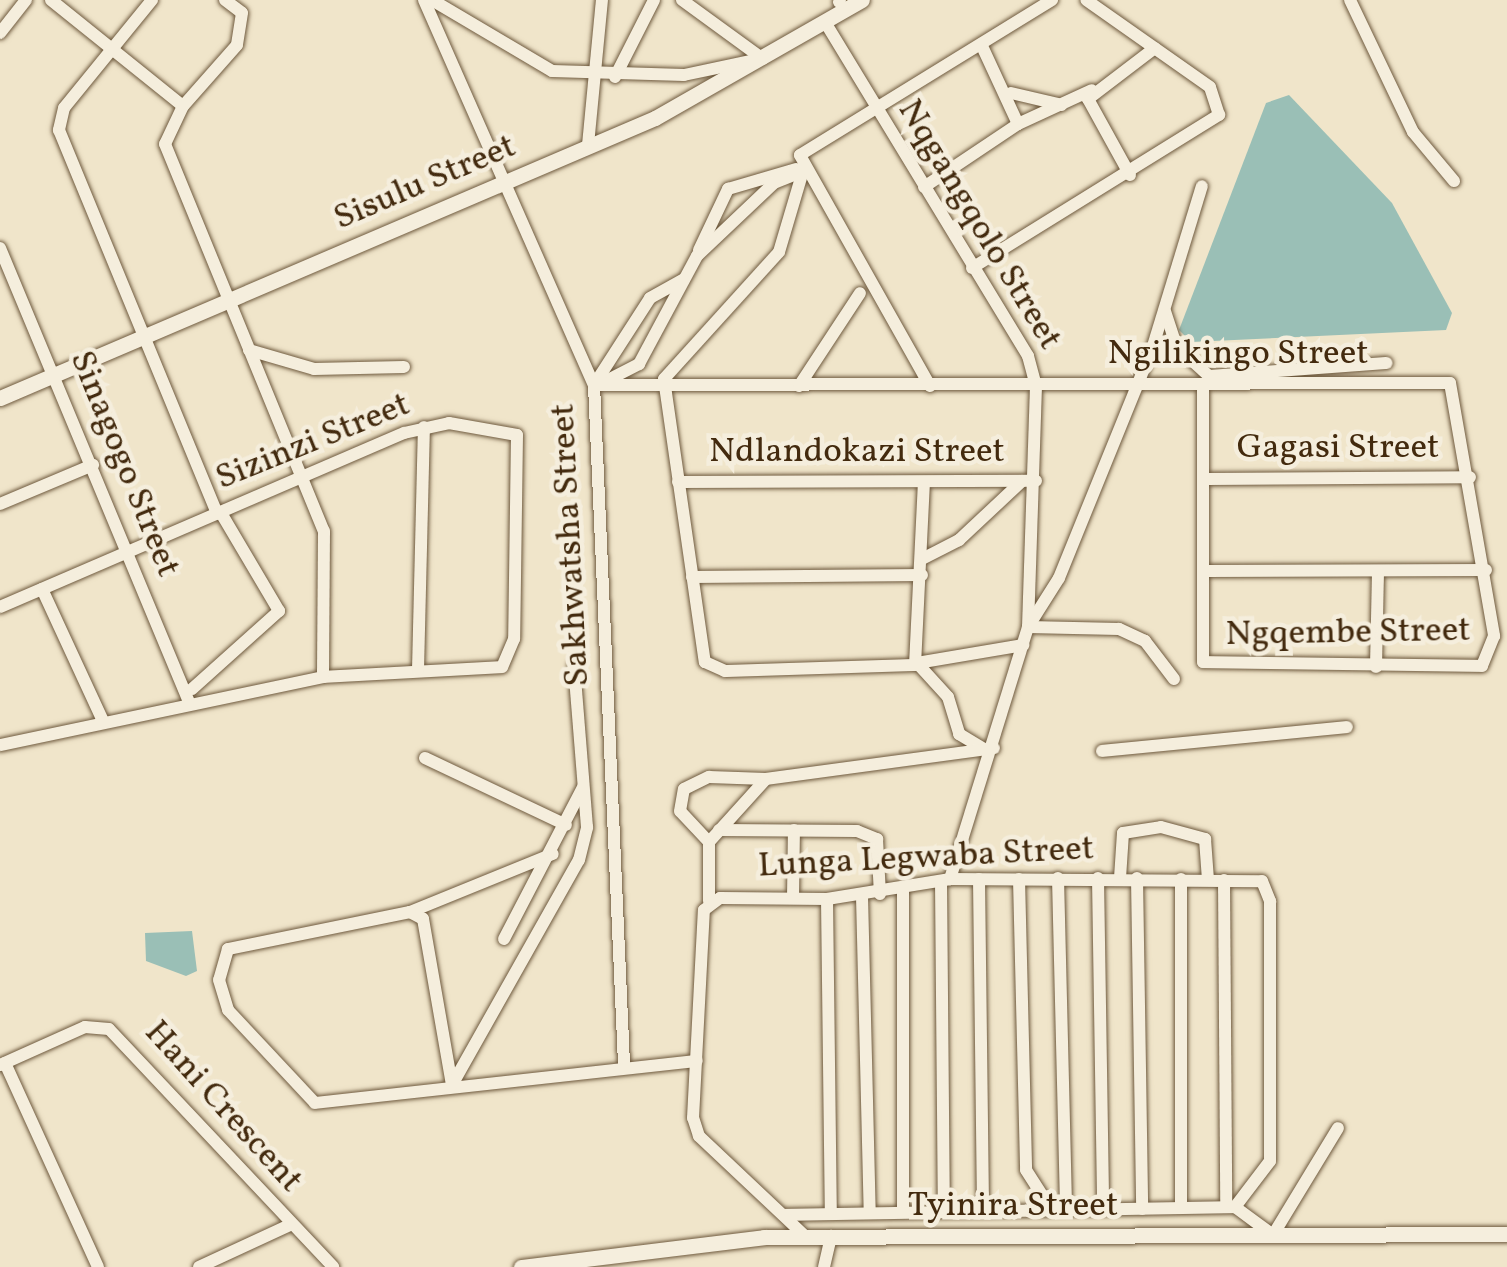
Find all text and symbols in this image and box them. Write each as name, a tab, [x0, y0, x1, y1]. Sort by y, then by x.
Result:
street label: Nqgangqolo Street	[888, 92, 1070, 358]
street label: Sisulu Street	[328, 126, 522, 240]
street label: Ngilikingo Street	[1107, 333, 1369, 375]
street label: Sinagogo Street	[60, 345, 188, 583]
street label: Sizinzi Street	[210, 384, 416, 500]
street label: Sakhwatsha Street	[543, 402, 599, 688]
street label: Gagasi Street	[1237, 427, 1439, 469]
street label: Ndlandokazi Street	[709, 431, 1005, 473]
street label: Ngqembe Street	[1225, 610, 1471, 656]
street label: Lunga Legwaba Street	[757, 828, 1095, 888]
street label: Hani Crescent	[135, 1012, 311, 1202]
street label: Tyinira Street	[908, 1185, 1118, 1227]

